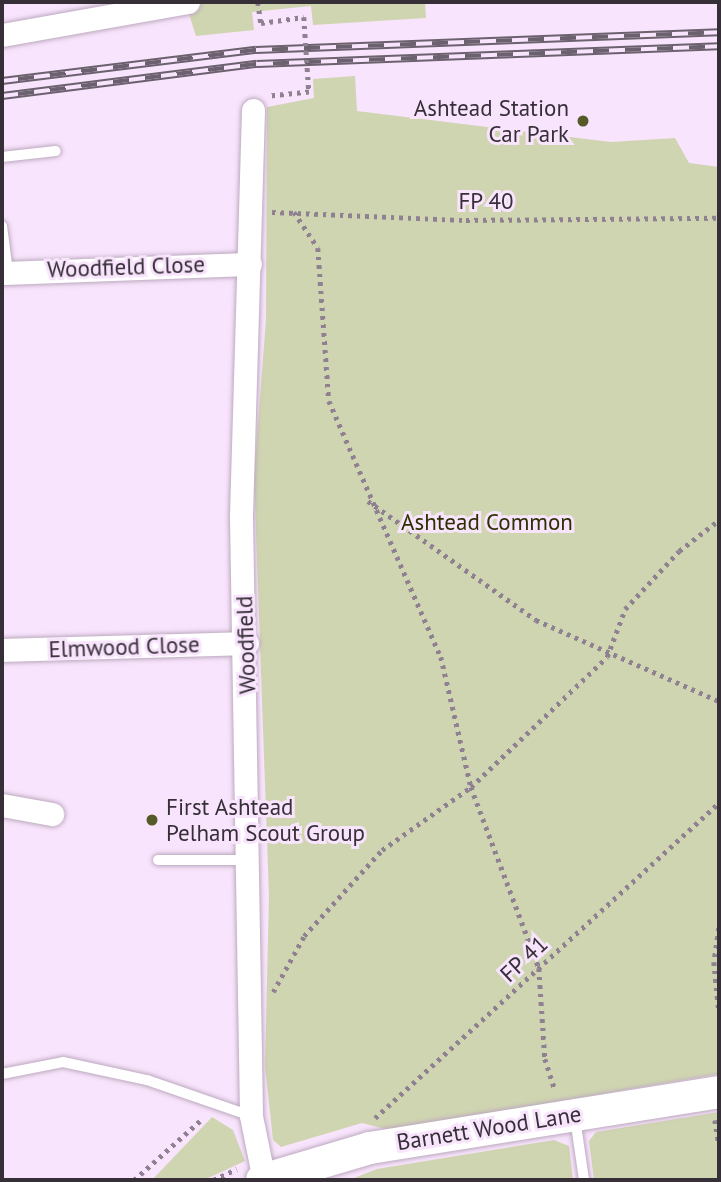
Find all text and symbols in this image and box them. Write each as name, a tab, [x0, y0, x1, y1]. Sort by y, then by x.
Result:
place label: Ashtead Station Car Park	[414, 94, 569, 148]
marker: Ashtead Station Car Park	[575, 113, 591, 129]
street label: FP 40	[458, 187, 514, 215]
street label: Woodfield Close	[47, 250, 205, 284]
park label: Ashtead Common	[401, 508, 573, 536]
street label: Woodfield	[230, 595, 262, 695]
street label: Elmwood Close	[48, 631, 200, 663]
place label: First Ashtead Pelham Scout Group	[166, 793, 365, 847]
marker: First Ashtead Pelham Scout Group	[144, 812, 160, 828]
street label: FP 41	[494, 930, 554, 988]
street label: Barnett Wood Lane	[394, 1100, 584, 1156]

